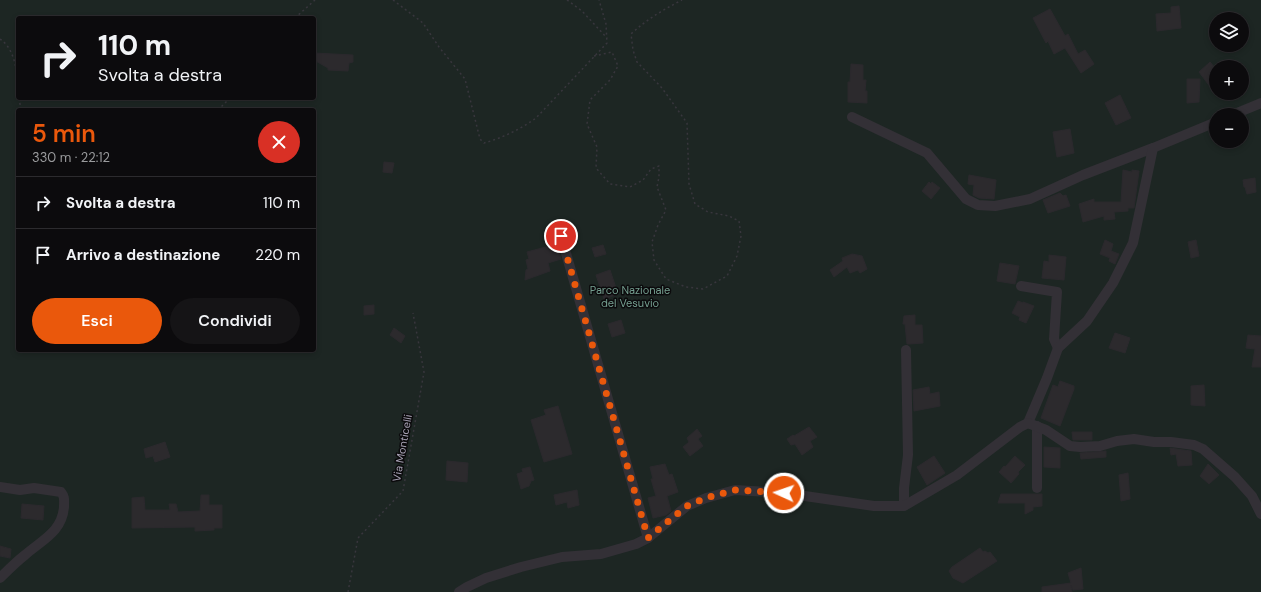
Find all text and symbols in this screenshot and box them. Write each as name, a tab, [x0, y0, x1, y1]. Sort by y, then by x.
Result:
map controls	[1209, 12, 1249, 148]
button: layers	[1209, 12, 1249, 52]
text: 110 m	[98, 27, 171, 64]
icon: right	[32, 32, 84, 84]
button: +	[1209, 60, 1249, 100]
text: Svolta a destra	[98, 63, 222, 87]
button: −	[1209, 108, 1249, 148]
text: 5 min	[32, 118, 96, 149]
button: close	[258, 121, 300, 163]
text: 330 m · 22:12	[32, 149, 110, 166]
icon: right	[32, 192, 54, 214]
text: Svolta a destra	[66, 193, 176, 213]
text: 110 m	[263, 193, 300, 213]
pin	[544, 219, 578, 253]
icon: arrive	[550, 225, 572, 247]
icon: arrive	[32, 244, 54, 266]
text: Arrivo a destinazione	[66, 245, 220, 265]
text: 220 m	[255, 245, 300, 265]
park label: Parco Nazionale del Vesuvio	[590, 283, 670, 310]
button: Esci	[32, 298, 162, 344]
button: Condividi	[170, 298, 300, 344]
street label: Via Monticelli	[389, 413, 415, 483]
position arrow	[763, 472, 805, 514]

